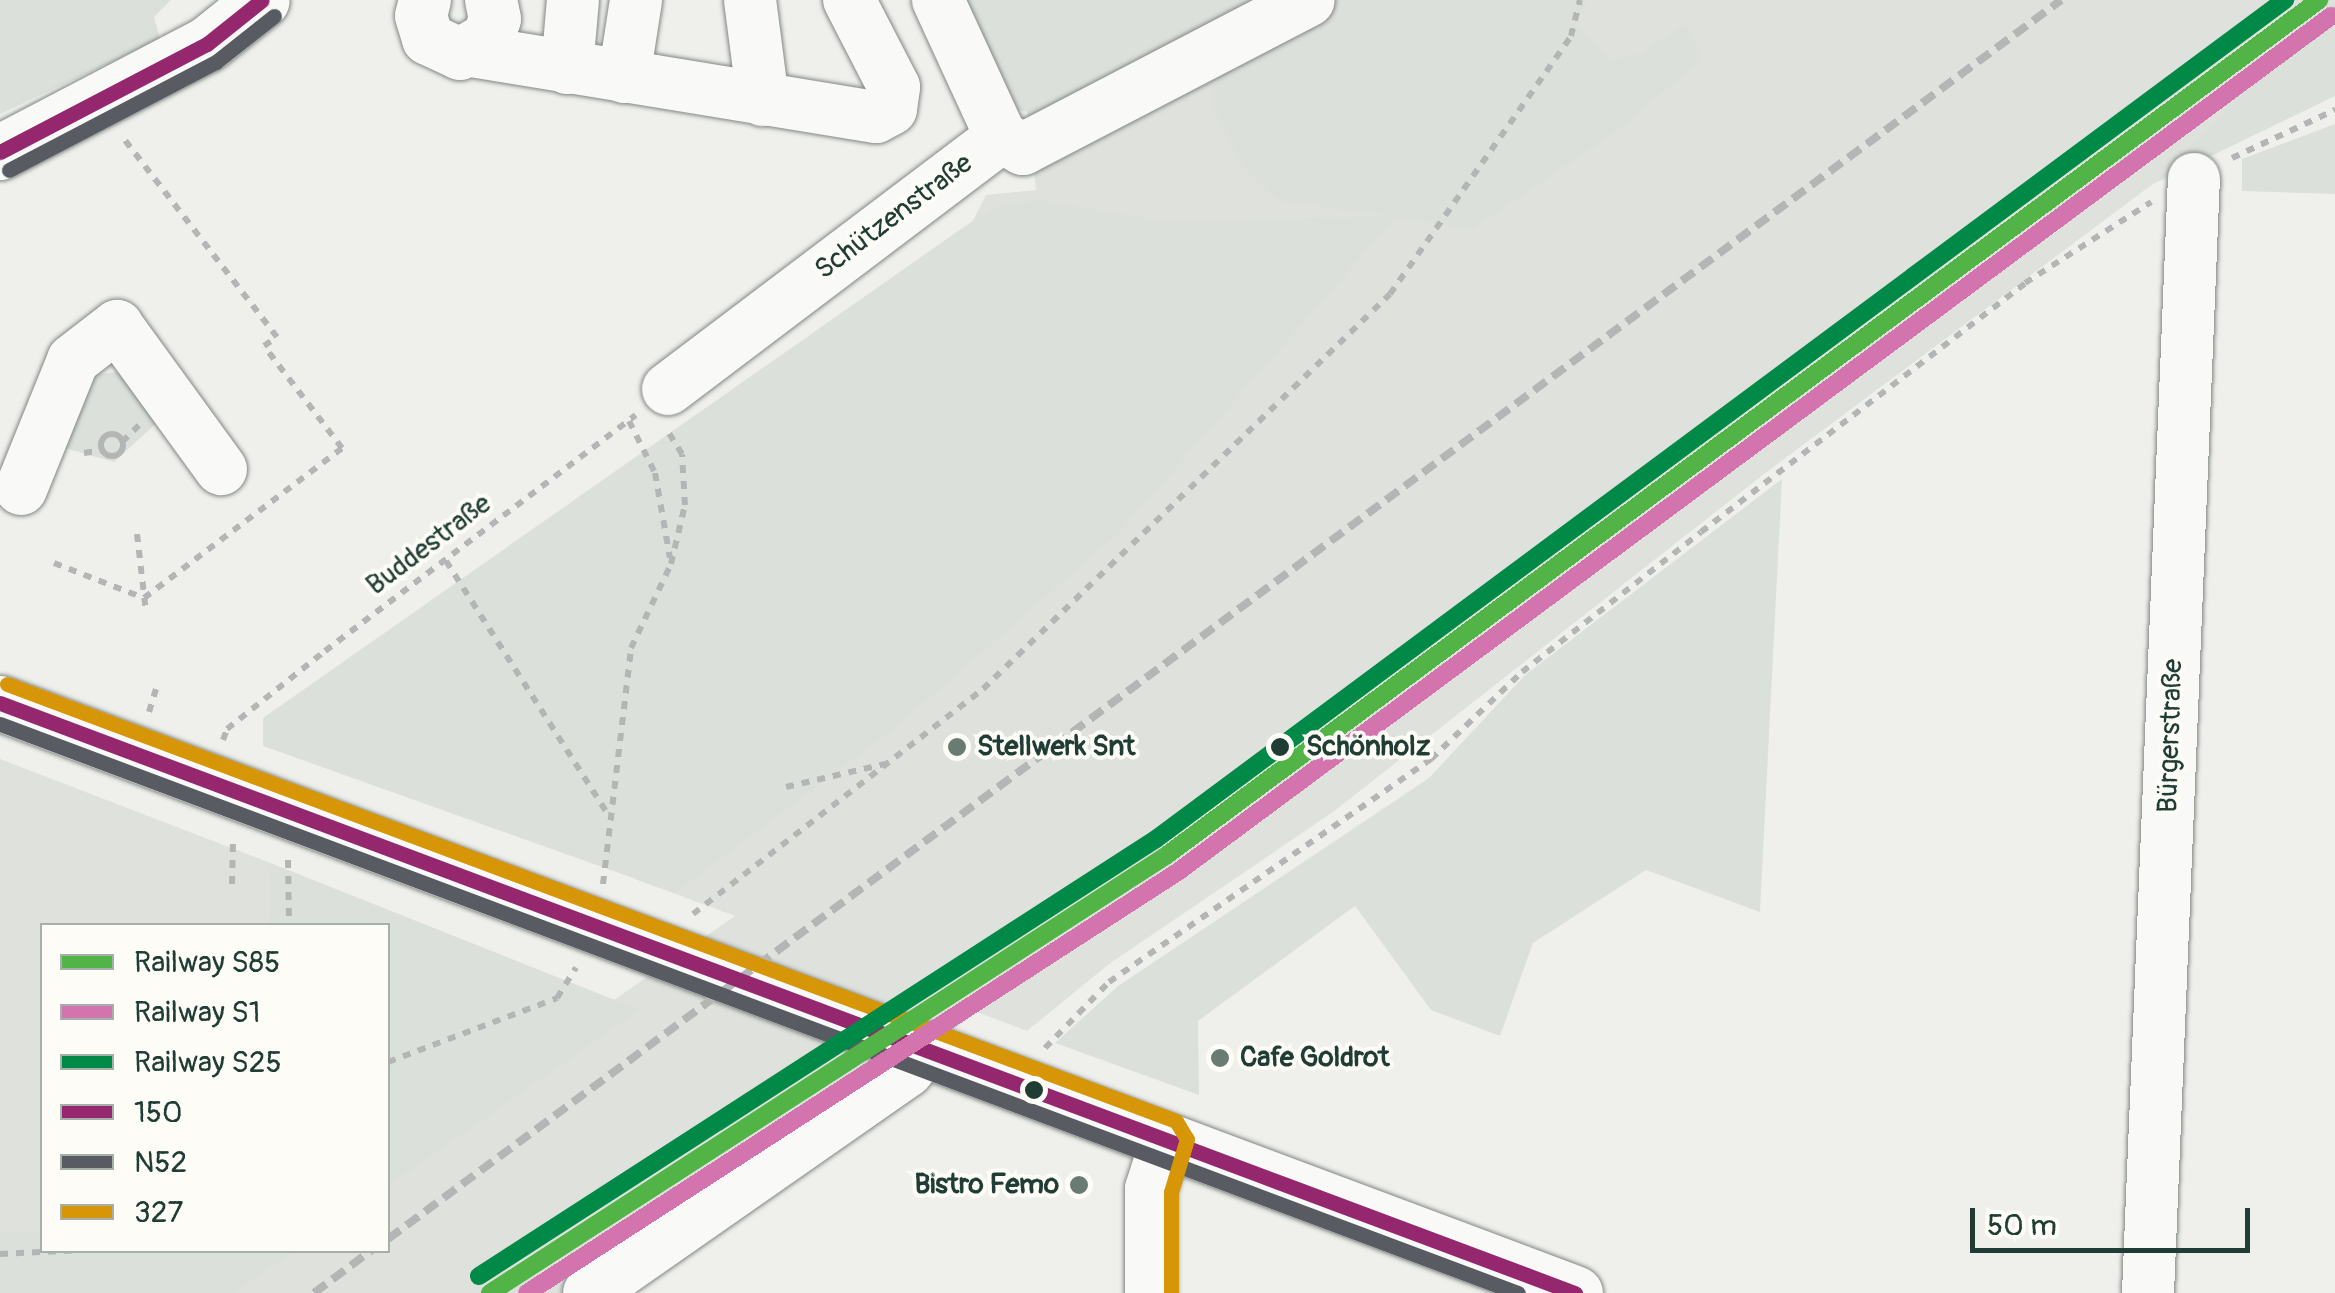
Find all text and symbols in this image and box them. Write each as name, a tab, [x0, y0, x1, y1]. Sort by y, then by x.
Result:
street label: Schützenstraße	[809, 147, 979, 287]
street label: Buddestraße	[360, 487, 498, 603]
street label: Bürgerstraße	[2152, 658, 2190, 814]
place label: Stellwerk Snt	[977, 730, 1135, 764]
marker: Schönholz	[1263, 730, 1297, 764]
place label: Schönholz	[1306, 730, 1430, 764]
marker: Stellwerk Snt	[946, 736, 968, 758]
legend	[40, 923, 390, 1253]
text: Railway S85	[134, 944, 280, 981]
text: Railway S1	[134, 994, 261, 1031]
place label: Cafe Goldrot	[1240, 1041, 1390, 1075]
text: Railway S25	[134, 1044, 282, 1081]
marker: Cafe Goldrot	[1209, 1047, 1231, 1069]
unlabelled marker	[1024, 1080, 1044, 1100]
text: 150	[134, 1094, 182, 1131]
text: N52	[134, 1144, 187, 1181]
place label: Bistro Femo	[914, 1168, 1059, 1202]
marker: Bistro Femo	[1068, 1174, 1090, 1196]
scale bar	[1975, 1188, 2255, 1250]
text: 327	[134, 1194, 183, 1231]
text: 50 m	[1987, 1207, 2057, 1244]

